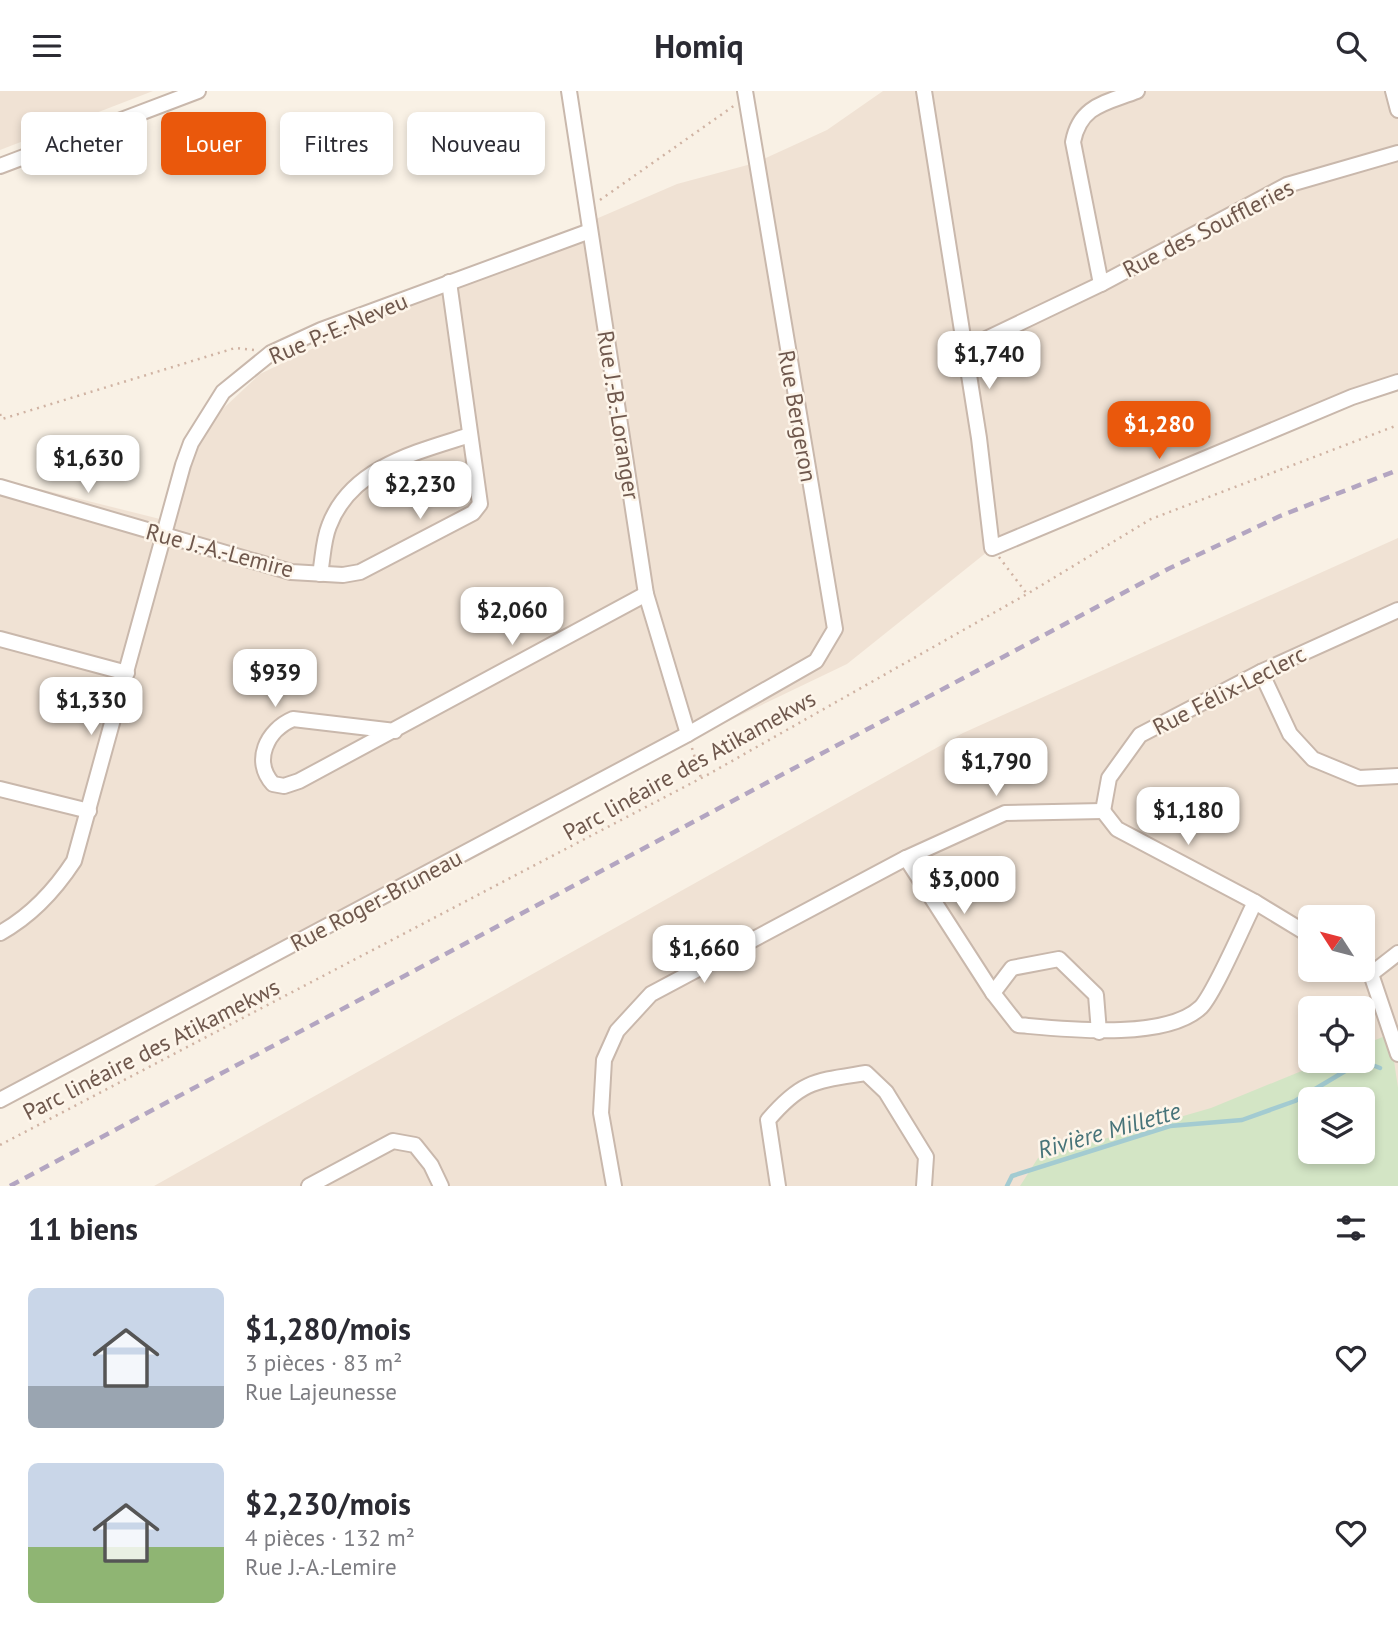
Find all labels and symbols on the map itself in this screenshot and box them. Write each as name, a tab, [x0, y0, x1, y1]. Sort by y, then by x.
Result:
street label: Rue des Souffleries	[1118, 172, 1298, 284]
street label: Rue P.-E.-Neveu	[264, 286, 412, 370]
street label: Rue J.-B.-Loranger	[591, 328, 647, 502]
pin: $1,740	[932, 331, 1046, 391]
street label: Rue Bergeron	[772, 348, 824, 484]
pin: $1,280	[1102, 401, 1216, 461]
pin: $1,630	[31, 435, 145, 495]
pin: $2,230	[363, 461, 477, 521]
street label: Rue J.-A.-Lemire	[143, 516, 297, 584]
pin: $2,060	[455, 587, 569, 647]
street label: Rue Félix-Leclerc	[1148, 639, 1310, 741]
pin: $939	[234, 649, 316, 709]
pin: $1,330	[34, 677, 148, 737]
street label: Parc linéaire des Atikamekws	[558, 683, 820, 847]
pin: $1,790	[939, 739, 1053, 798]
pin: $1,180	[1131, 787, 1245, 847]
street label: Rue Roger-Bruneau	[285, 842, 467, 958]
pin: $3,000	[907, 857, 1021, 916]
north arrow	[1298, 905, 1376, 982]
pin: $1,660	[647, 925, 761, 985]
street label: Parc linéaire des Atikamekws	[18, 972, 284, 1126]
water label: Rivière Millette	[1034, 1095, 1184, 1165]

